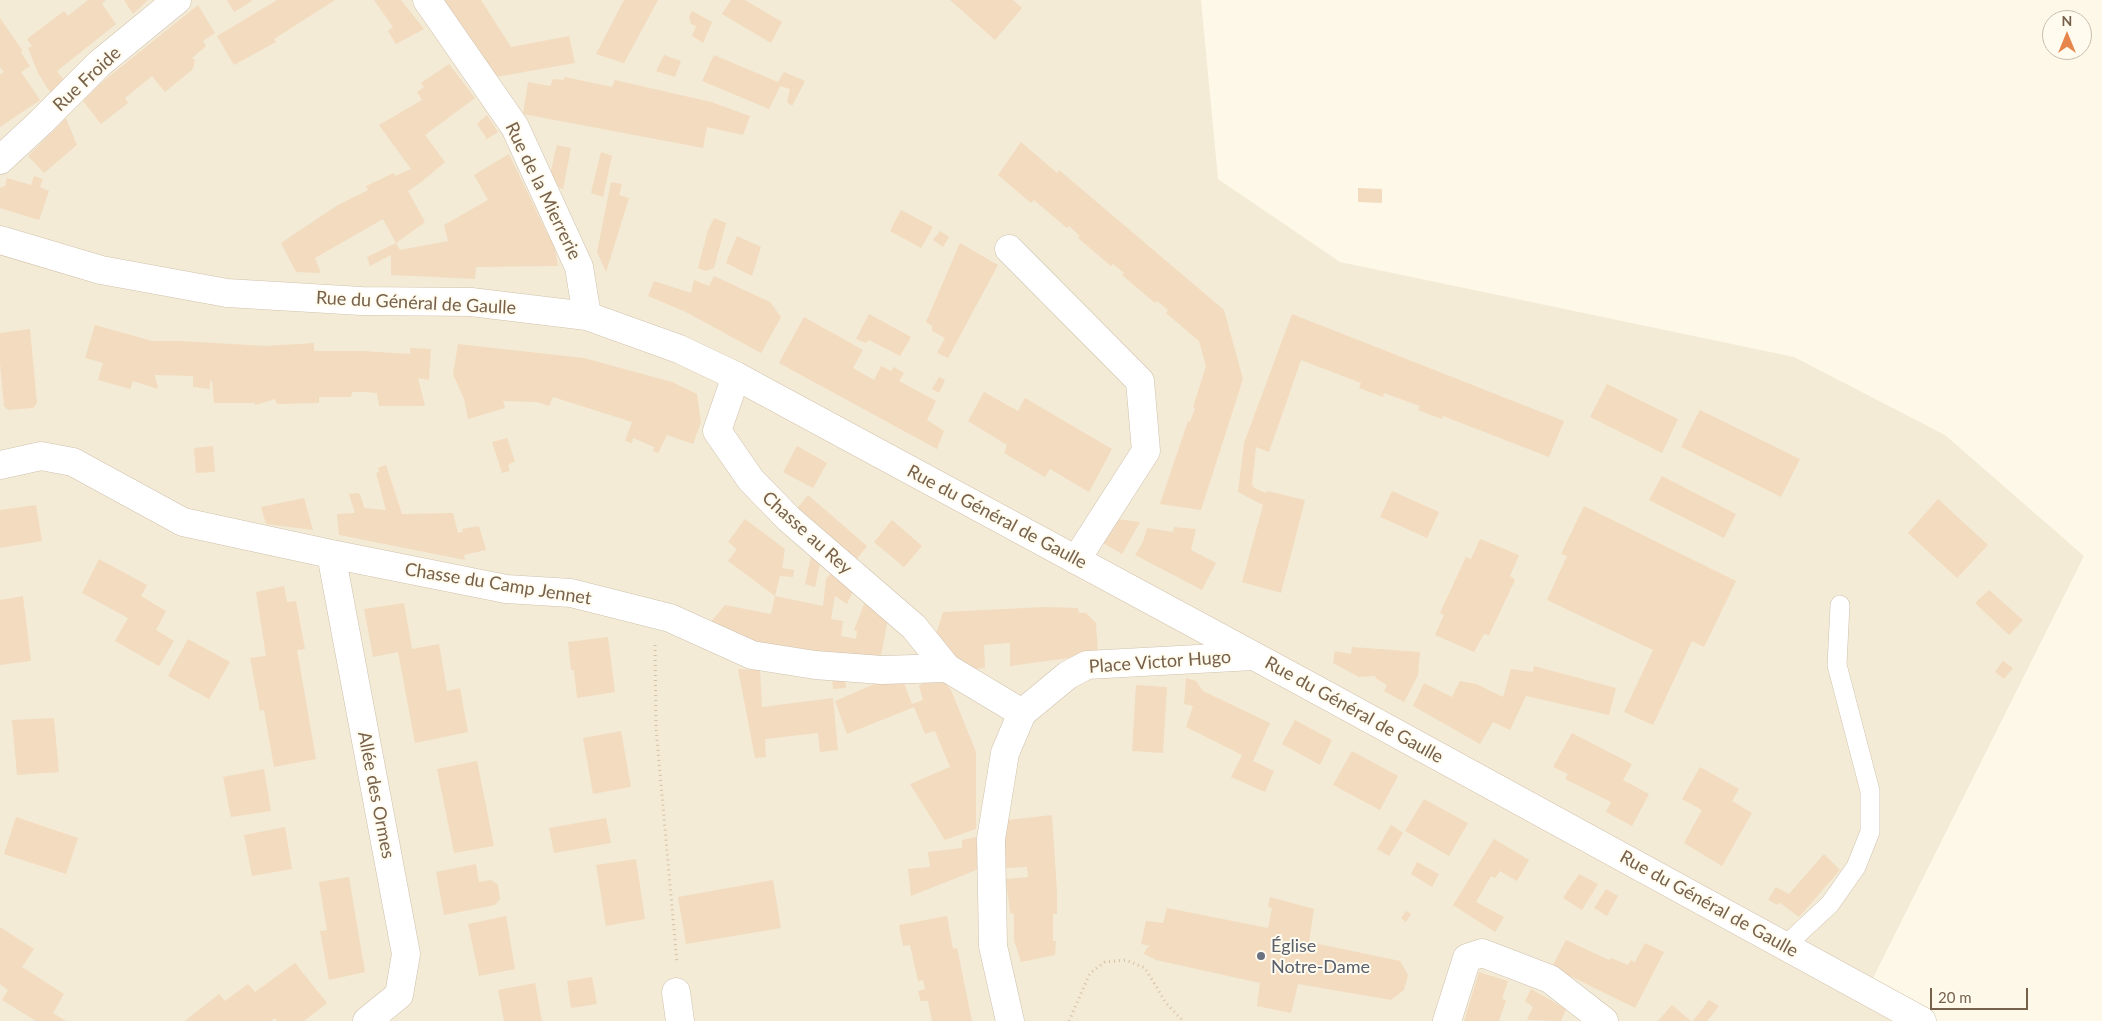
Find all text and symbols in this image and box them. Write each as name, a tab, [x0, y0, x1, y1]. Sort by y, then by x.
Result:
north arrow	[2042, 10, 2092, 60]
text: N	[2062, 12, 2072, 29]
street label: Rue Froide	[49, 42, 125, 116]
street label: Rue de la Mierrerie	[500, 119, 586, 263]
street label: Rue du Général de Gaulle	[315, 287, 517, 319]
street label: Rue du Général de Gaulle	[903, 460, 1091, 574]
street label: Chasse au Rey	[758, 487, 856, 579]
street label: Chasse du Camp Jennet	[403, 559, 593, 609]
street label: Place Victor Hugo	[1088, 646, 1232, 678]
street label: Rue du Général de Gaulle	[1261, 652, 1447, 768]
street label: Allée des Ormes	[353, 730, 399, 860]
street label: Rue du Général de Gaulle	[1616, 846, 1802, 962]
place label: Église Notre-Dame	[1271, 935, 1370, 978]
marker: Église Notre-Dame	[1255, 950, 1267, 962]
scale bar	[1932, 978, 2030, 1010]
text: 20 m	[1938, 988, 1972, 1006]

